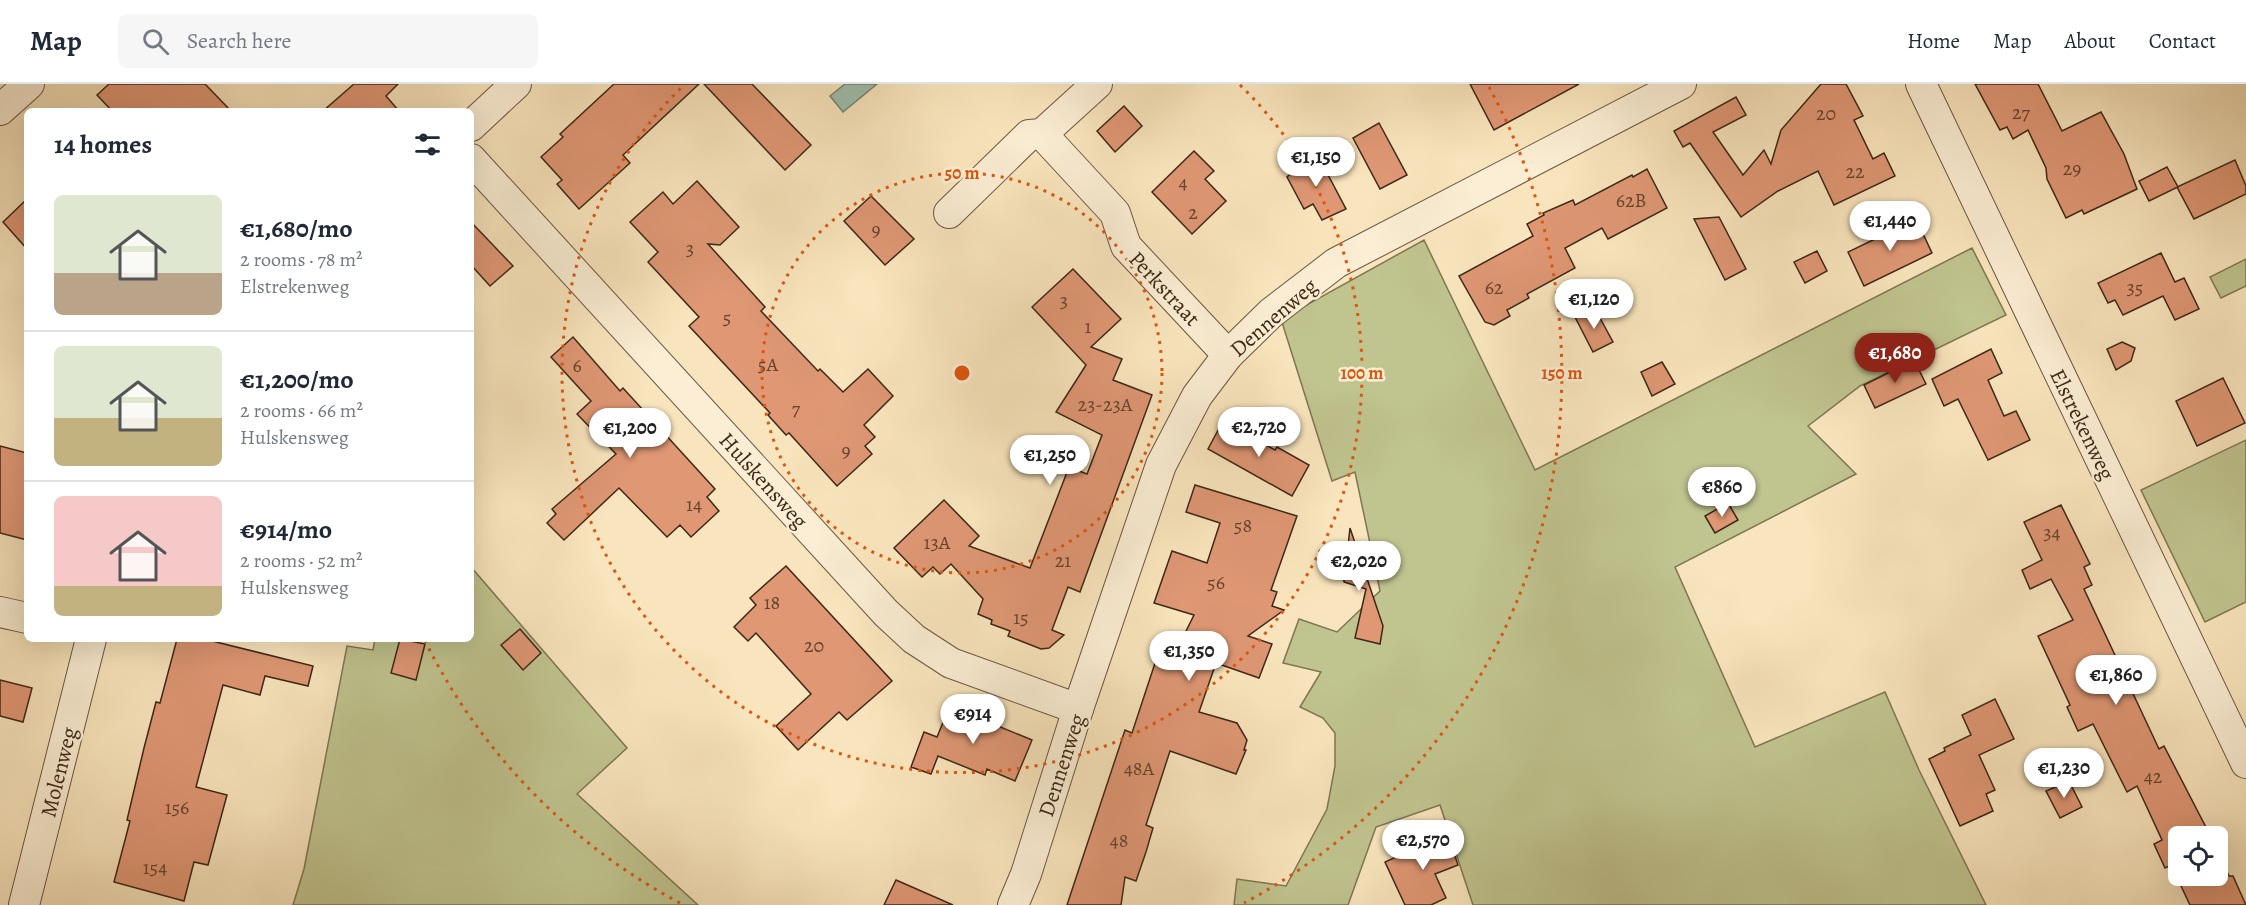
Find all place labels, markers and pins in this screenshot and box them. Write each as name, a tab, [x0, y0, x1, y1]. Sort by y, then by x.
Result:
pin: €1,150	[1267, 137, 1365, 188]
pin: €1,440	[1841, 201, 1939, 252]
pin: €1,120	[1545, 279, 1643, 330]
pin: €1,680	[1846, 333, 1944, 384]
centre of rings	[952, 363, 972, 383]
pin: €2,720	[1210, 407, 1308, 458]
pin: €1,200	[581, 408, 679, 459]
pin: €1,250	[1001, 435, 1099, 486]
pin: €860	[1686, 467, 1758, 518]
pin: €2,020	[1310, 541, 1408, 592]
pin: €1,350	[1140, 631, 1238, 682]
pin: €1,860	[2067, 655, 2165, 706]
pin: €914	[937, 694, 1009, 745]
pin: €1,230	[2015, 748, 2113, 799]
pin: €2,570	[1374, 820, 1472, 871]

